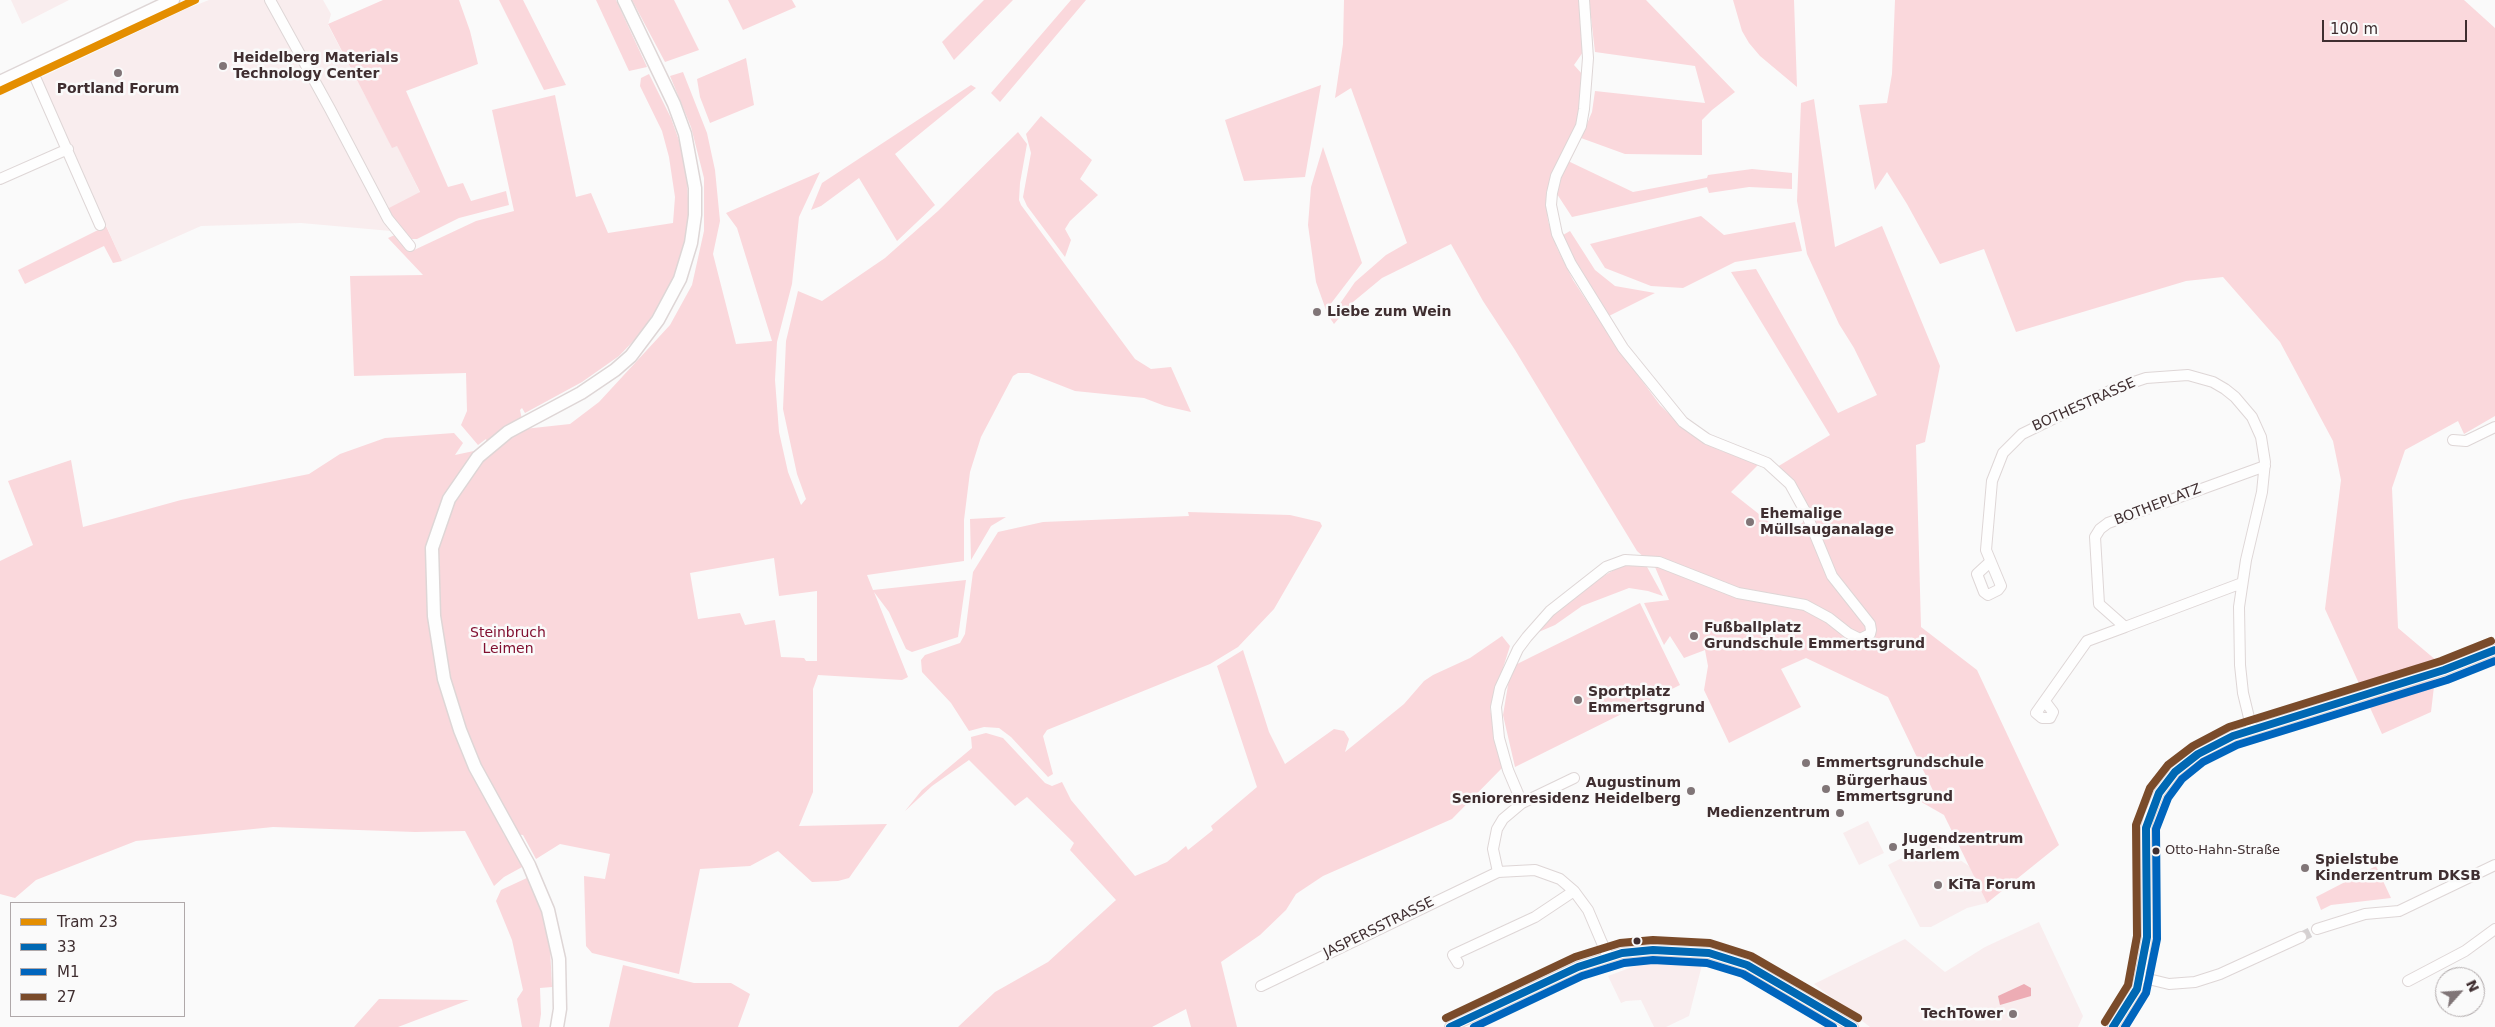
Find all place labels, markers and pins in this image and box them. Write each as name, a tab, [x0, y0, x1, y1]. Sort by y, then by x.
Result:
place label: Heidelberg Materials Technology Center	[233, 50, 398, 82]
marker: Heidelberg Materials Technology Center	[217, 60, 229, 72]
marker: Portland Forum	[112, 67, 124, 79]
place label: Portland Forum	[57, 81, 179, 97]
place label: Liebe zum Wein	[1327, 304, 1451, 320]
marker: Liebe zum Wein	[1311, 306, 1323, 318]
place label: Ehemalige Müllsauganalage	[1760, 506, 1894, 538]
marker: Ehemalige Müllsauganalage	[1744, 516, 1756, 528]
place label: Fußballplatz Grundschule Emmertsgrund	[1704, 620, 1925, 652]
marker: Fußballplatz Grundschule Emmertsgrund	[1688, 630, 1700, 642]
place label: Sportplatz Emmertsgrund	[1588, 684, 1705, 716]
marker: Sportplatz Emmertsgrund	[1572, 694, 1584, 706]
place label: Emmertsgrundschule	[1816, 755, 1984, 771]
marker: Emmertsgrundschule	[1800, 757, 1812, 769]
place label: Bürgerhaus Emmertsgrund	[1836, 773, 1953, 806]
place label: Augustinum Seniorenresidenz Heidelberg	[1452, 775, 1681, 808]
marker: Bürgerhaus Emmertsgrund	[1820, 783, 1832, 795]
marker: Augustinum Seniorenresidenz Heidelberg	[1685, 785, 1697, 797]
place label: Medienzentrum	[1707, 805, 1830, 821]
marker: Medienzentrum	[1834, 807, 1846, 819]
place label: Jugendzentrum Harlem	[1903, 831, 2023, 864]
marker: Jugendzentrum Harlem	[1887, 841, 1899, 853]
place label: Otto-Hahn-Straße	[2165, 843, 2280, 859]
marker: Otto-Hahn-Straße	[2151, 846, 2161, 856]
place label: Spielstube Kinderzentrum DKSB	[2315, 852, 2481, 884]
marker: Spielstube Kinderzentrum DKSB	[2299, 862, 2311, 874]
place label: KiTa Forum	[1948, 877, 2036, 893]
marker: KiTa Forum	[1932, 879, 1944, 891]
unlabelled marker	[1632, 936, 1642, 946]
place label: TechTower	[1921, 1006, 2003, 1022]
marker: TechTower	[2007, 1008, 2019, 1020]

